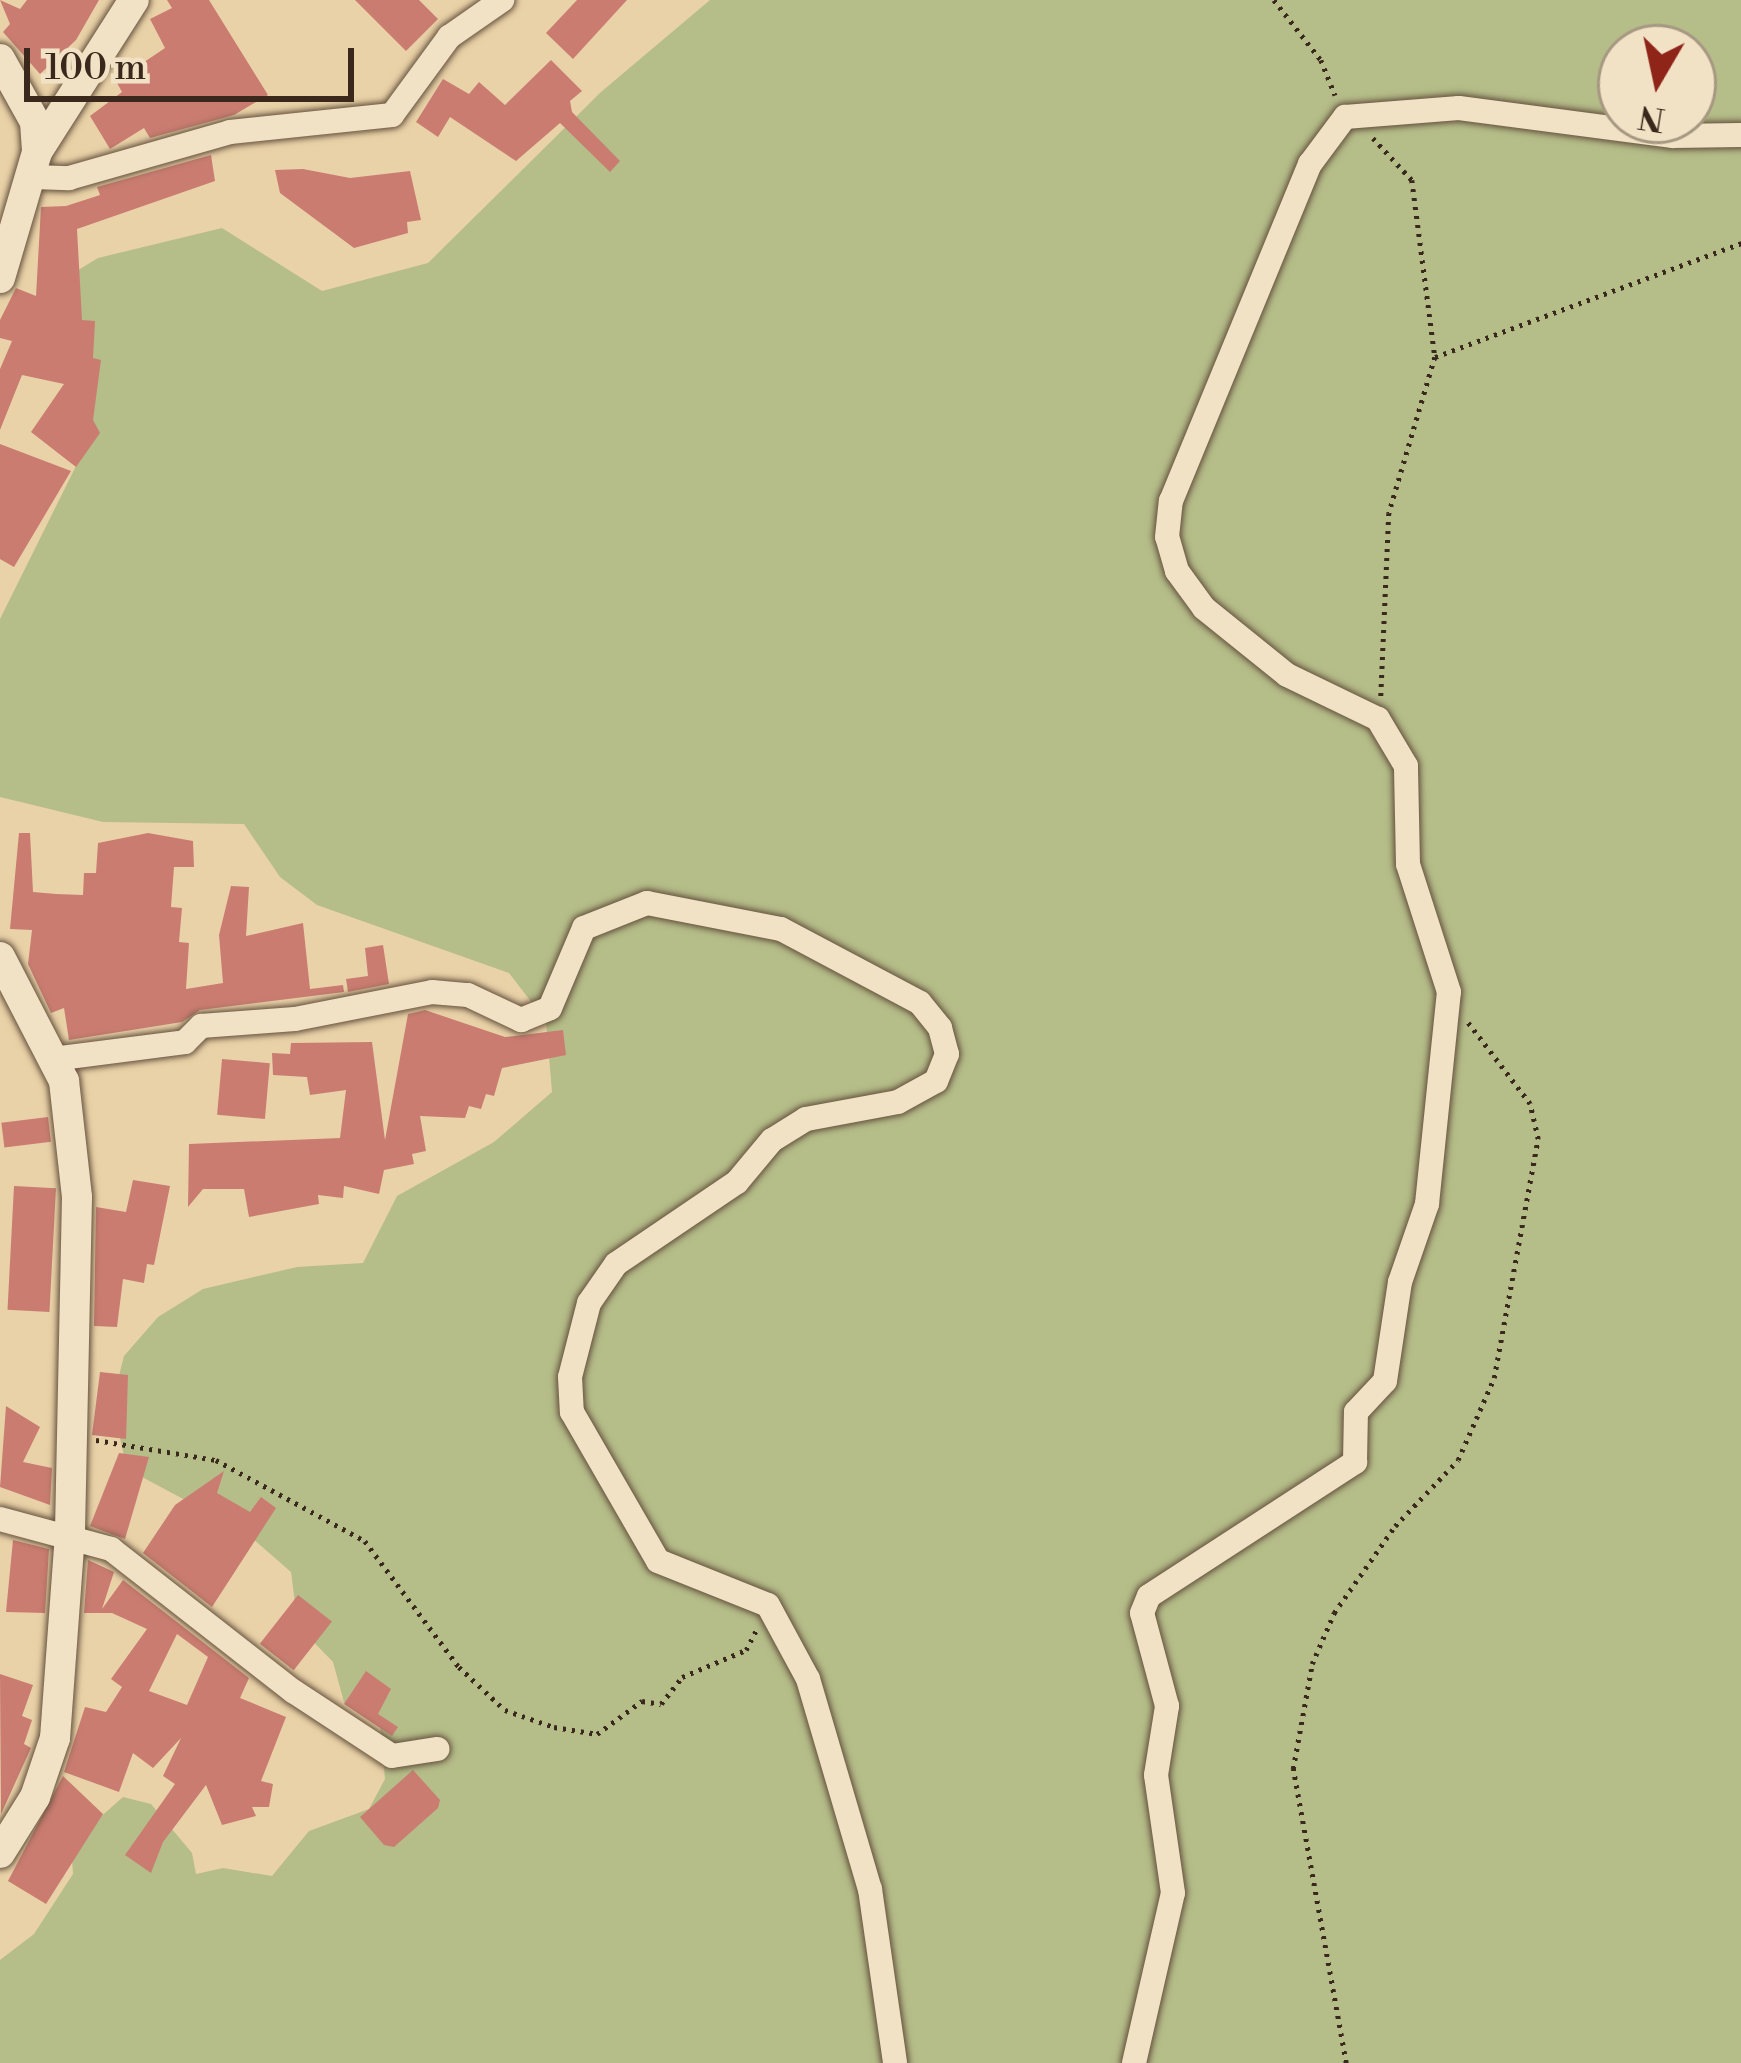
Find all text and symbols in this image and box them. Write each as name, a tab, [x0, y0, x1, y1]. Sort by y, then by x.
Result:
scale bar	[30, 24, 360, 98]
north arrow	[1597, 24, 1717, 144]
text: 100 m	[45, 46, 146, 91]
text: N	[1636, 95, 1668, 139]

